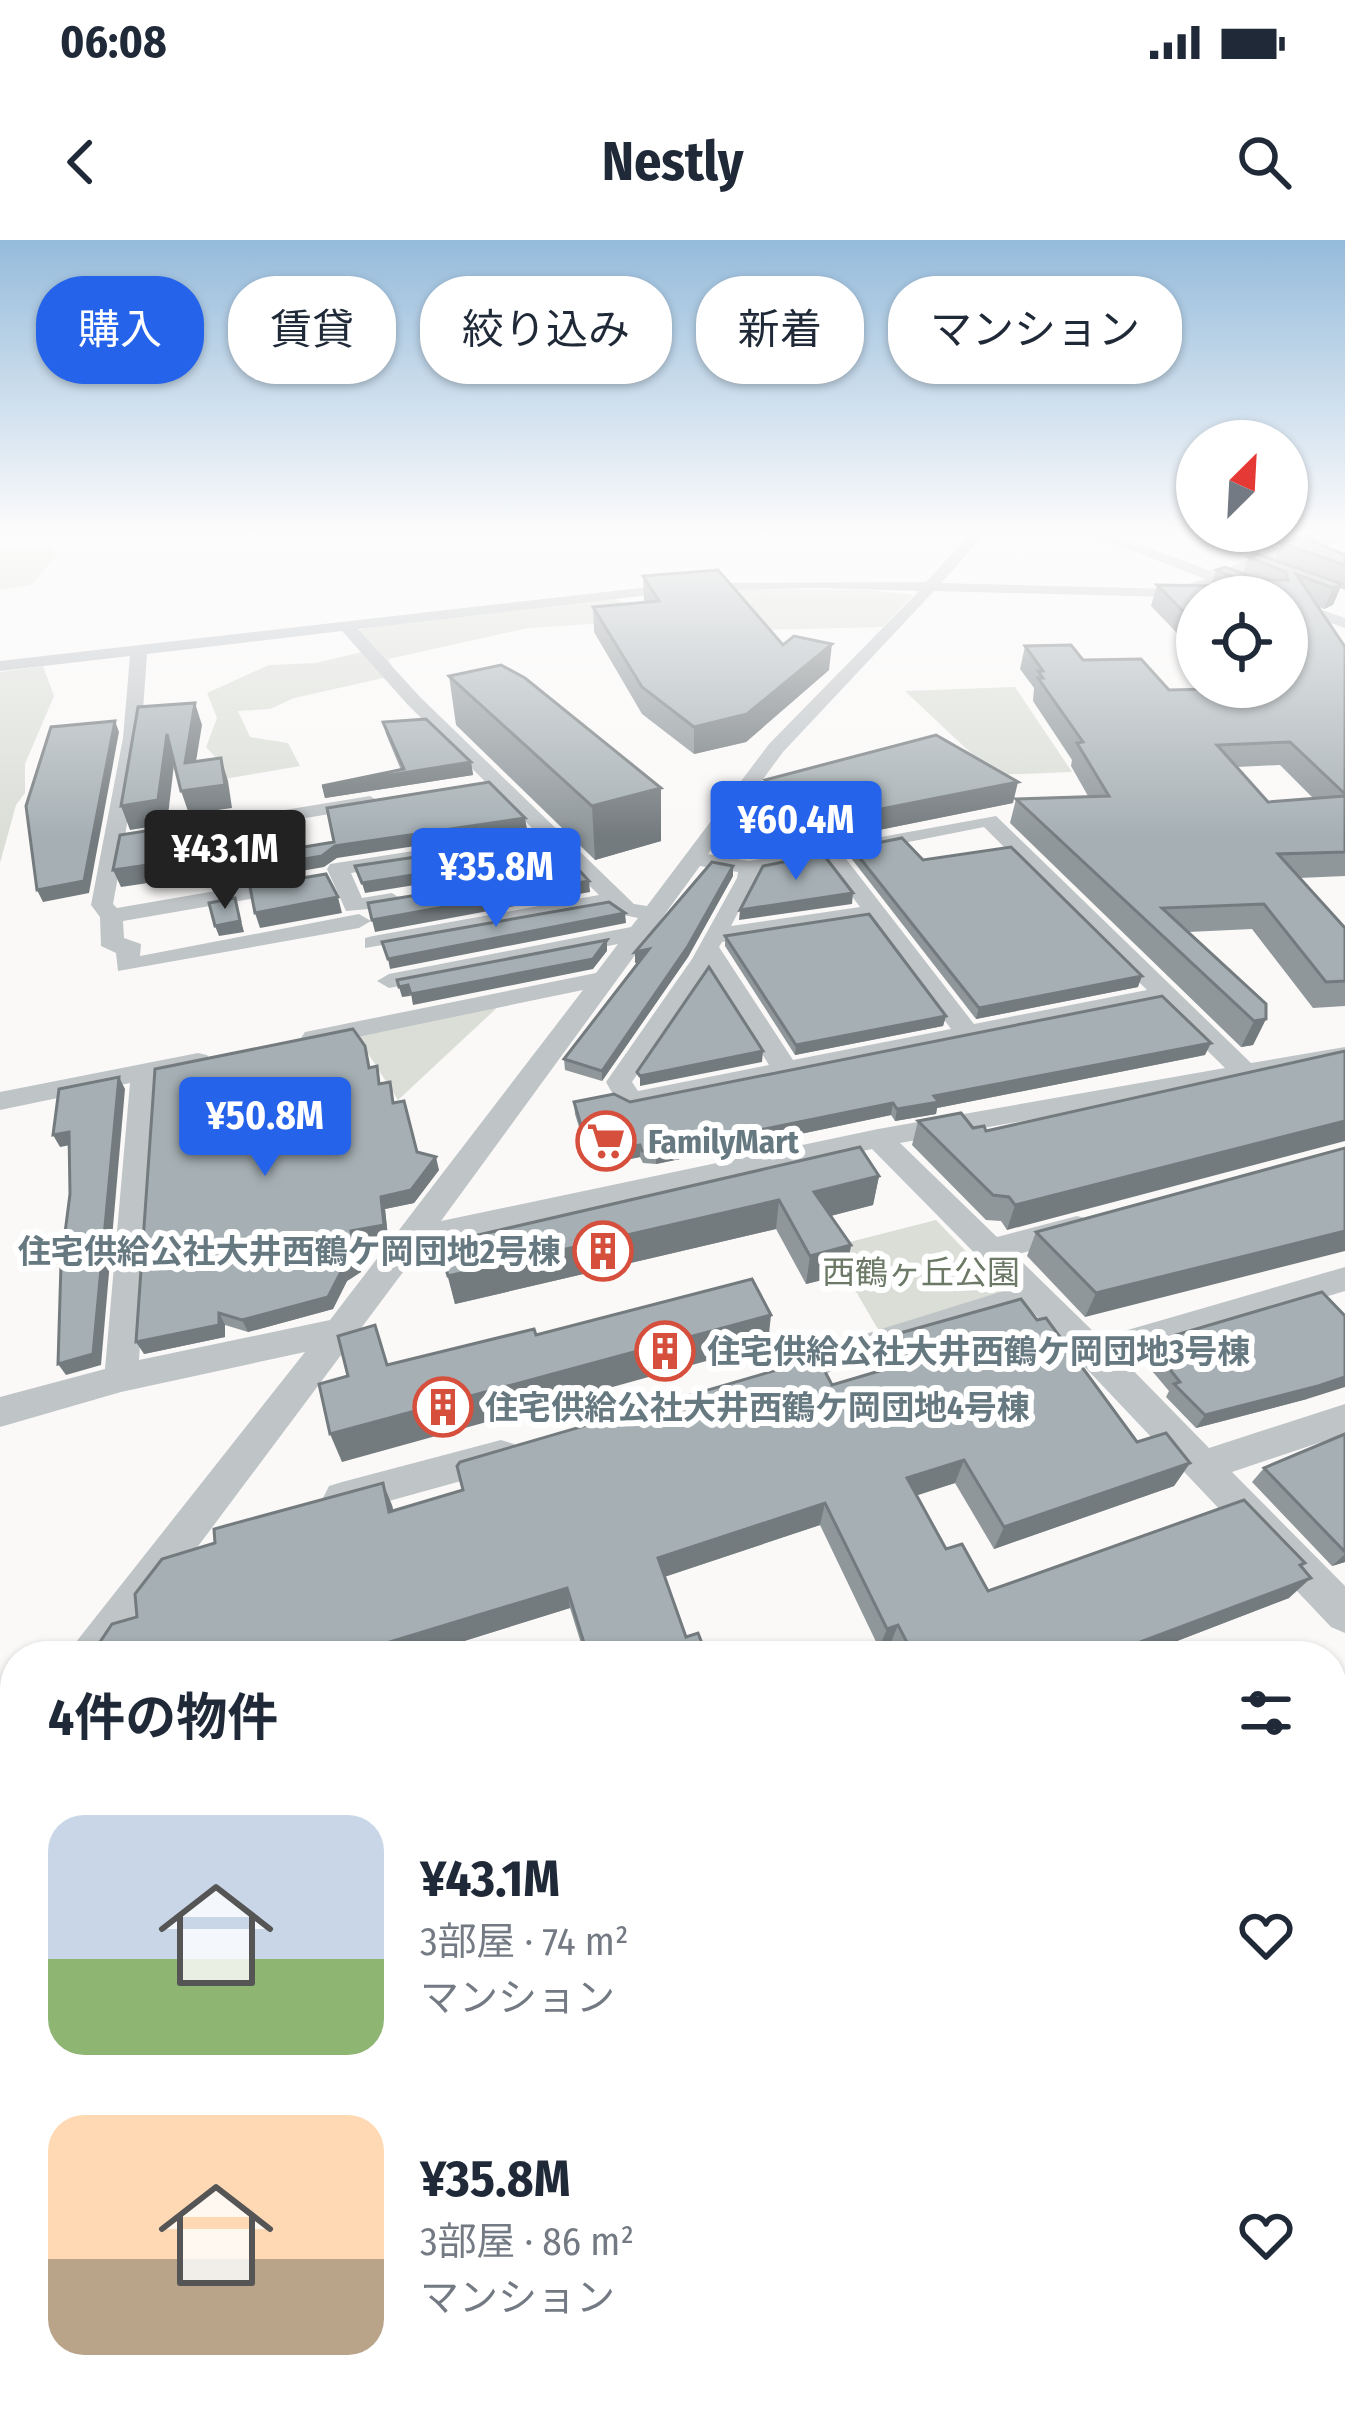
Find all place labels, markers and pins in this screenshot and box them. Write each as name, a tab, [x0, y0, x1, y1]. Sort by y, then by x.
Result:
pin: ¥60.4M	[698, 781, 894, 883]
pin: ¥43.1M	[127, 810, 323, 912]
pin: ¥35.8M	[398, 828, 594, 930]
pin: ¥50.8M	[167, 1077, 363, 1179]
supermarket icon: FamilyMart	[575, 1110, 637, 1172]
place label: FamilyMart	[648, 1122, 799, 1162]
building icon: 住宅供給公社大井西鶴ケ岡団地2号棟	[572, 1220, 634, 1282]
place label: 住宅供給公社大井西鶴ケ岡団地2号棟	[18, 1232, 561, 1272]
building icon: 住宅供給公社大井西鶴ケ岡団地3号棟	[634, 1320, 696, 1382]
place label: 住宅供給公社大井西鶴ケ岡団地3号棟	[707, 1332, 1251, 1372]
building icon: 住宅供給公社大井西鶴ケ岡団地4号棟	[412, 1376, 474, 1438]
place label: 住宅供給公社大井西鶴ケ岡団地4号棟	[485, 1388, 1030, 1428]

